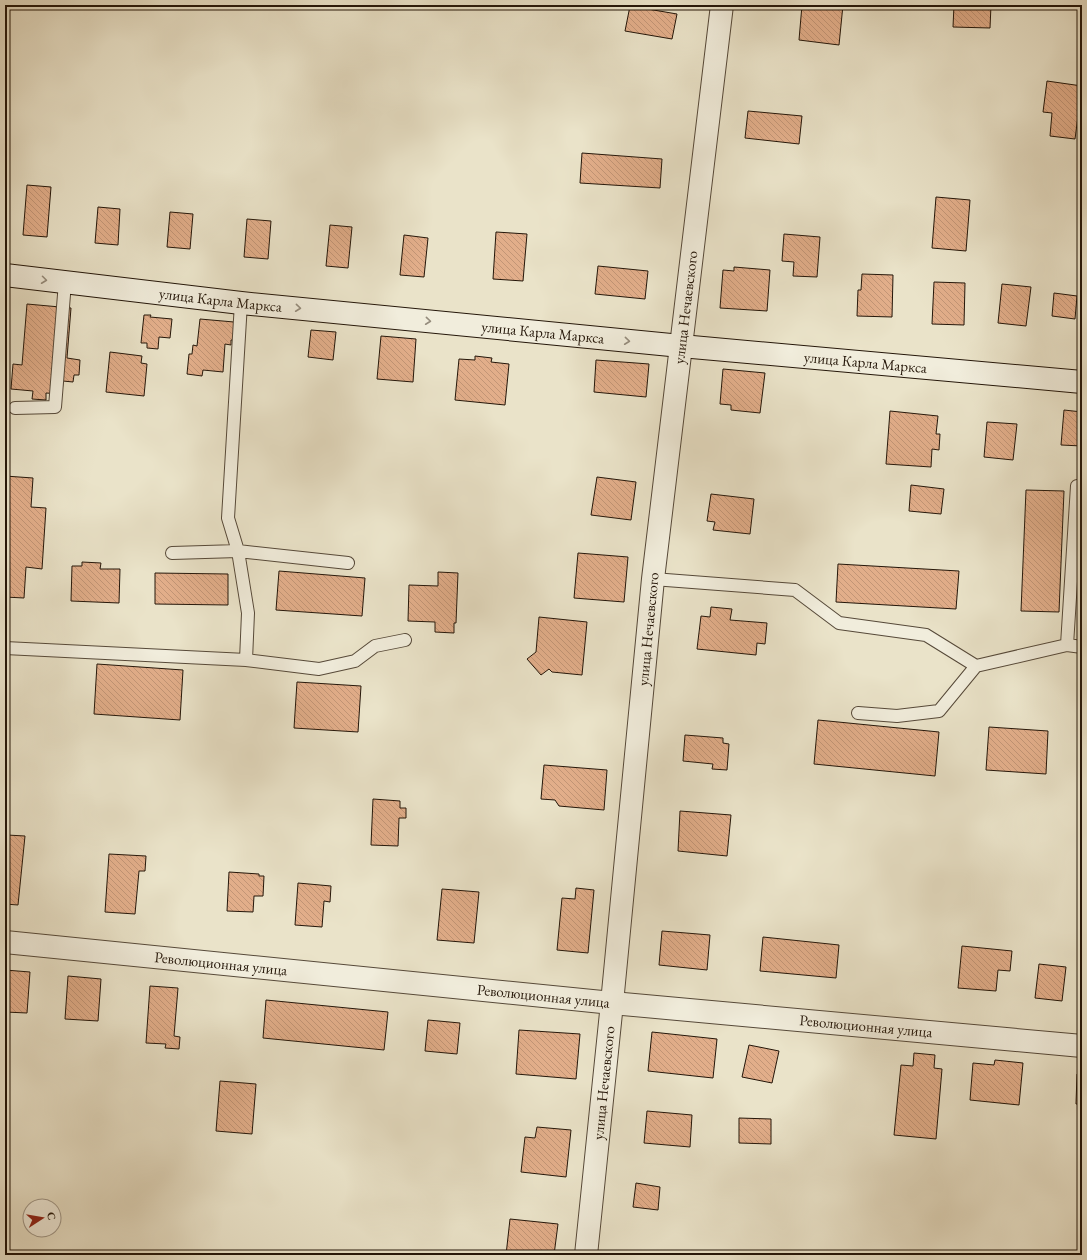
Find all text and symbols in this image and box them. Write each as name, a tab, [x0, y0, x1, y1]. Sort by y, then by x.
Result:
street label: улица Нечаевского	[669, 249, 701, 365]
one-way arrow	[41, 275, 47, 284]
street label: улица Карла Маркса	[158, 283, 283, 316]
one-way arrow	[295, 304, 301, 313]
one-way arrow	[424, 316, 431, 325]
street label: улица Карла Маркса	[481, 317, 605, 347]
one-way arrow	[624, 336, 630, 345]
street label: улица Карла Маркса	[803, 347, 928, 377]
street label: улица Нечаевского	[633, 571, 663, 687]
street label: Революционная улица	[154, 947, 288, 979]
street label: Революционная улица	[476, 979, 611, 1012]
street label: Революционная улица	[799, 1010, 933, 1041]
street label: улица Нечаевского	[588, 1025, 619, 1141]
north arrow	[22, 1198, 62, 1238]
text: С	[44, 1211, 59, 1221]

